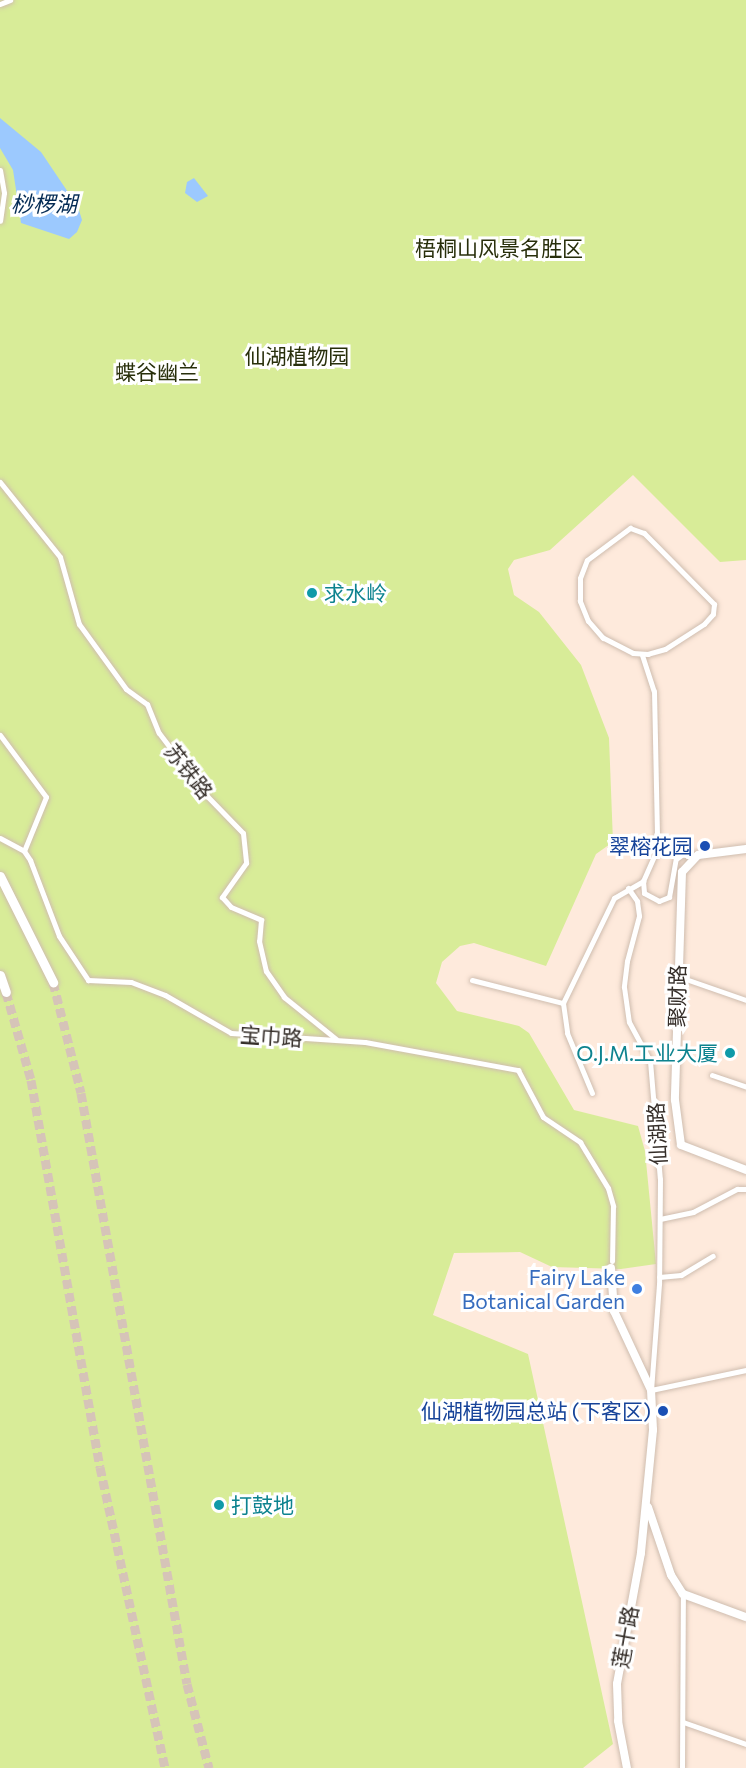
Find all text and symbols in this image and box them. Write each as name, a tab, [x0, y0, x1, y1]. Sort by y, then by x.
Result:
water label: 桫椤湖	[11, 191, 77, 217]
park label: 梧桐山风景名胜区	[415, 235, 583, 261]
park label: 仙湖植物园	[245, 343, 349, 369]
park label: 蝶谷幽兰	[115, 359, 199, 385]
place label: 求水岭	[324, 580, 387, 606]
marker: 求水岭	[305, 586, 319, 600]
street label: 苏铁路	[160, 738, 218, 804]
place label: 翠榕花园	[609, 833, 693, 859]
marker: 翠榕花园	[698, 839, 712, 853]
street label: 聚财路	[664, 964, 690, 1028]
street label: 宝巾路	[239, 1021, 303, 1051]
place label: O.J.M.工业大厦	[576, 1040, 718, 1066]
marker: O.J.M.工业大厦	[723, 1046, 737, 1060]
street label: 仙湖路	[643, 1102, 671, 1166]
place label: Fairy Lake Botanical Garden	[462, 1264, 625, 1314]
marker: Fairy Lake Botanical Garden	[630, 1282, 644, 1296]
place label: 仙湖植物园总站 (下客区)	[421, 1398, 651, 1424]
marker: 仙湖植物园总站 (下客区)	[656, 1404, 670, 1418]
place label: 打鼓地	[231, 1492, 294, 1518]
marker: 打鼓地	[212, 1498, 226, 1512]
street label: 莲十路	[607, 1604, 643, 1670]

